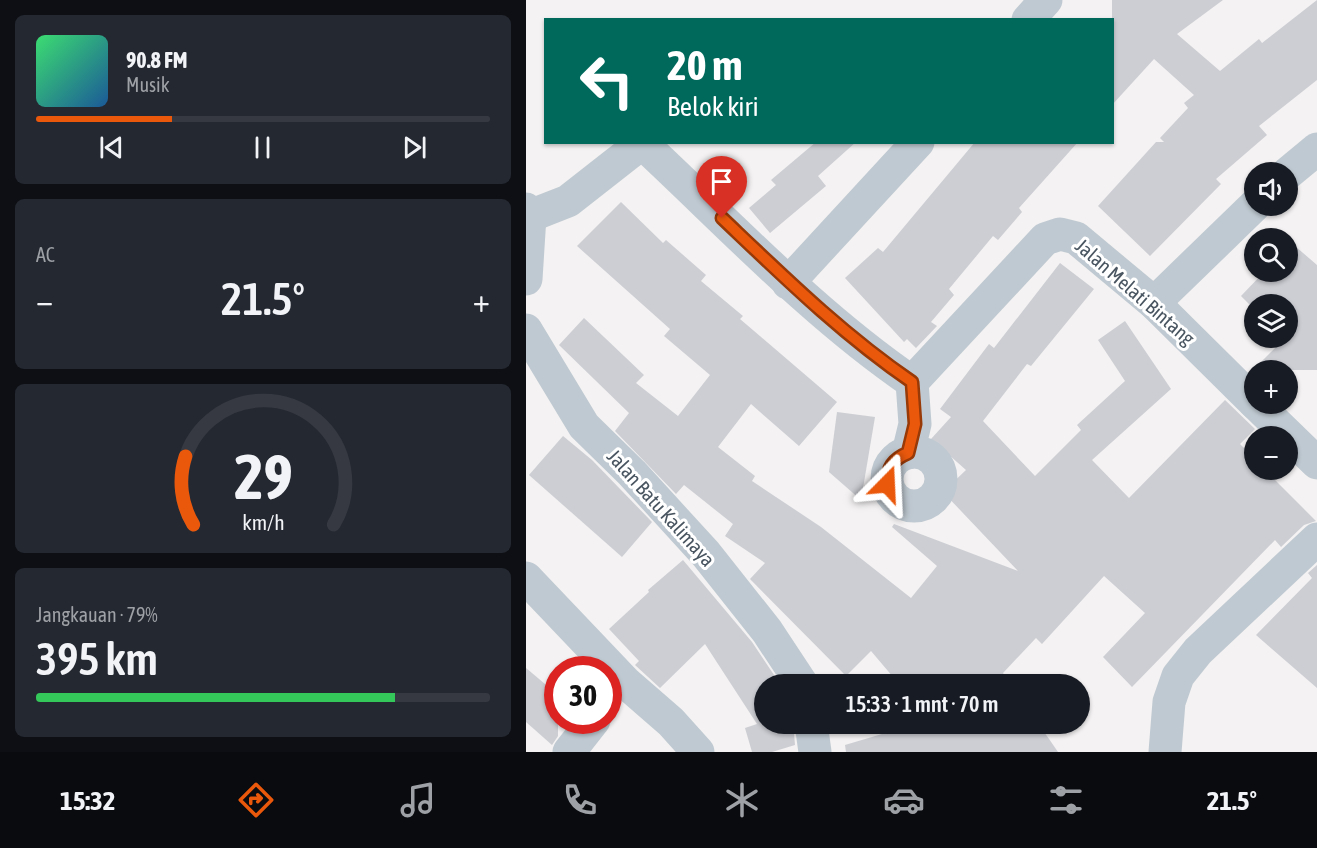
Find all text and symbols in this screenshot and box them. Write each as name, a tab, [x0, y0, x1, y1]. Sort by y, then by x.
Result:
text: 20 m	[667, 41, 742, 89]
icon: left	[568, 42, 646, 120]
text: 90.8 FM	[126, 47, 188, 73]
text: Musik	[126, 73, 170, 96]
text: Belok kiri	[667, 91, 759, 122]
icon: previous	[95, 131, 128, 164]
icon: pause	[246, 131, 279, 164]
icon: next	[398, 131, 431, 164]
pin	[696, 156, 747, 218]
map controls	[1244, 162, 1298, 480]
button: sound	[1244, 162, 1298, 216]
icon: arrive	[705, 165, 738, 198]
button: search	[1244, 228, 1298, 282]
street label: Jalan Melati Bintang	[1071, 234, 1200, 350]
text: AC	[36, 243, 55, 266]
text: 21.5°	[221, 273, 305, 325]
text: −	[36, 281, 53, 319]
text: +	[473, 281, 490, 319]
button: layers	[1244, 294, 1298, 348]
button: +	[1244, 360, 1298, 414]
button: −	[1244, 426, 1298, 480]
text: 29	[234, 441, 292, 512]
street label: Jalan Batu Kalimaya	[603, 444, 720, 571]
position arrow	[855, 452, 919, 516]
text: km/h	[242, 511, 284, 536]
text: Jangkauan · 79%	[36, 603, 158, 626]
text: 395 km	[36, 633, 158, 685]
speed limit sign: 30	[544, 656, 622, 734]
text: 15:33 · 1 mnt · 70 m	[846, 691, 998, 717]
icon: directions	[235, 779, 277, 821]
icon: music	[397, 779, 439, 821]
icon: phone	[559, 779, 601, 821]
icon: climate	[721, 779, 763, 821]
icon: car	[883, 779, 925, 821]
icon: filters	[1045, 779, 1087, 821]
text: 15:32	[60, 785, 116, 816]
text: 21.5°	[1207, 785, 1257, 816]

